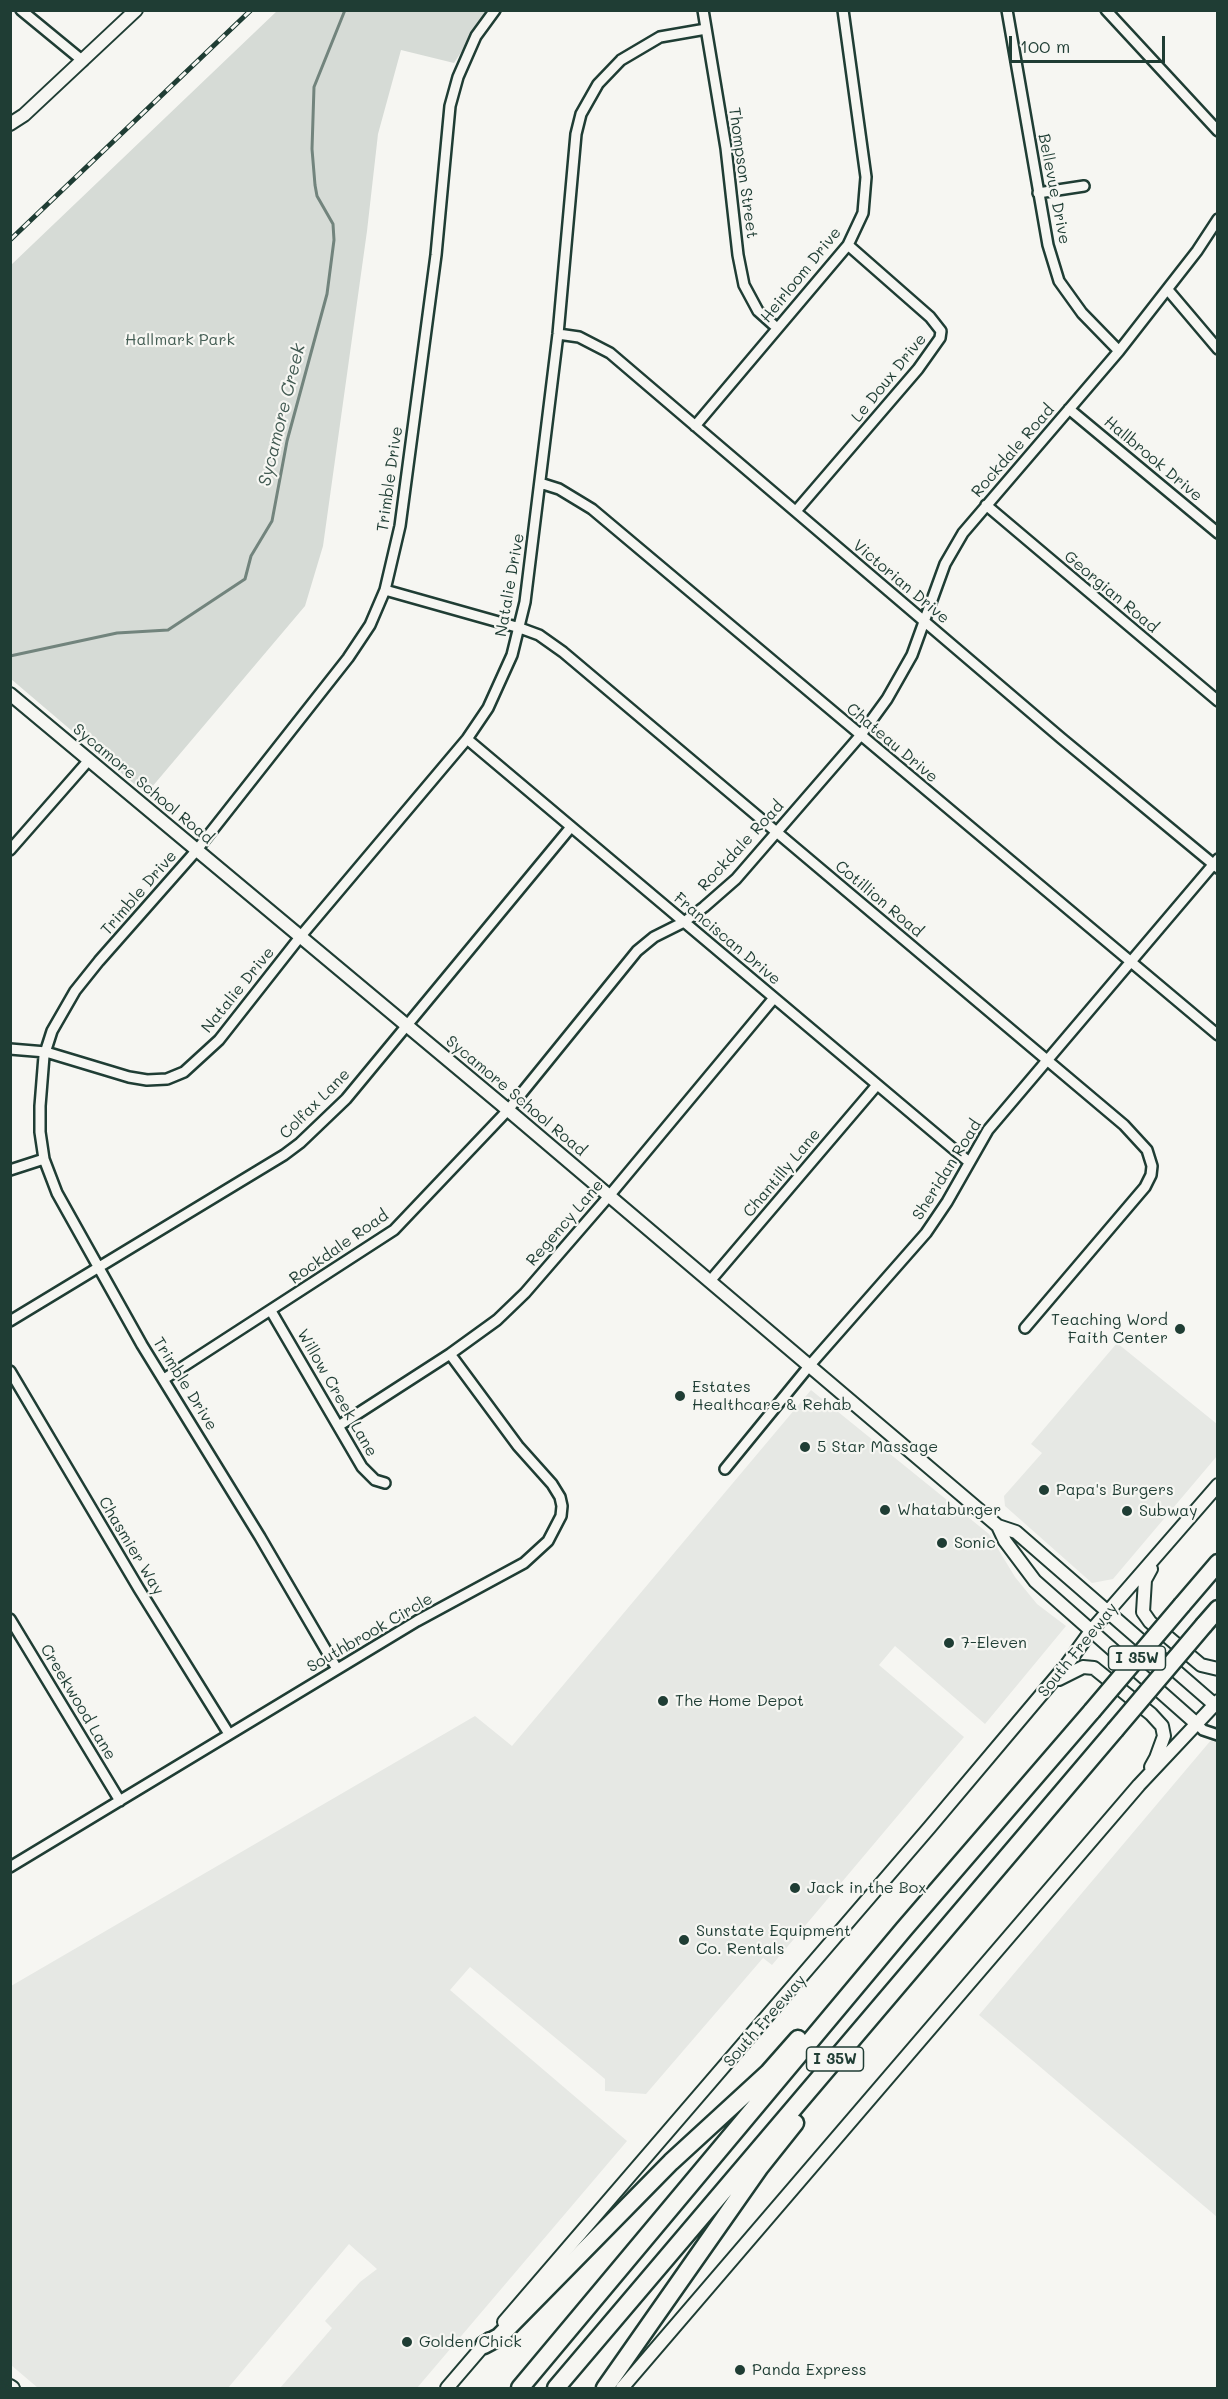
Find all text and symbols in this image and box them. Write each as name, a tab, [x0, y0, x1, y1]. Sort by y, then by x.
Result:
scale bar	[1012, 24, 1168, 62]
text: 100 m	[1020, 34, 1070, 58]
street label: Thompson Street	[724, 106, 762, 240]
street label: Bellevue Drive	[1034, 132, 1074, 246]
street label: Heirloom Drive	[757, 223, 845, 327]
park label: Hallmark Park	[125, 330, 235, 350]
street label: Le Doux Drive	[847, 330, 931, 426]
water label: Sycamore Creek	[254, 342, 310, 488]
street label: Rockdale Road	[967, 401, 1059, 501]
street label: Hallbrook Drive	[1100, 412, 1206, 506]
street label: Trimble Drive	[373, 425, 407, 533]
street label: Natalie Drive	[491, 532, 529, 638]
street label: Victorian Drive	[849, 536, 953, 628]
street label: Georgian Road	[1060, 547, 1162, 637]
street label: Chateau Drive	[842, 699, 942, 787]
street label: Sycamore School Road	[69, 720, 217, 848]
street label: Rockdale Road	[694, 797, 788, 895]
street label: Trimble Drive	[97, 847, 181, 939]
street label: Cotillion Road	[831, 857, 927, 941]
street label: Franciscan Drive	[670, 889, 784, 989]
street label: Natalie Drive	[197, 943, 279, 1037]
street label: Sycamore School Road	[442, 1032, 590, 1160]
street label: Colfax Lane	[276, 1065, 354, 1143]
street label: Sheridan Road	[908, 1116, 986, 1224]
street label: Chantilly Lane	[739, 1125, 825, 1221]
street label: Regency Lane	[522, 1176, 608, 1270]
street label: Rockdale Road	[286, 1206, 392, 1288]
place label: Teaching Word Faith Center	[1051, 1310, 1168, 1348]
marker: Teaching Word Faith Center	[1173, 1322, 1187, 1336]
street label: Willow Creek Lane	[293, 1326, 381, 1460]
street label: Trimble Drive	[149, 1334, 221, 1434]
place label: Estates Healthcare & Rehab	[692, 1377, 852, 1415]
marker: Estates Healthcare & Rehab	[673, 1389, 687, 1403]
place label: 5 Star Massage	[817, 1437, 938, 1457]
marker: 5 Star Massage	[798, 1440, 812, 1454]
place label: Papa's Burgers	[1056, 1480, 1174, 1500]
marker: Papa's Burgers	[1037, 1483, 1051, 1497]
street label: Chasmier Way	[94, 1493, 168, 1599]
place label: Whataburger	[897, 1500, 1001, 1520]
place label: Subway	[1139, 1501, 1198, 1521]
marker: Whataburger	[878, 1503, 892, 1517]
marker: Subway	[1120, 1504, 1134, 1518]
place label: Sonic	[954, 1533, 996, 1553]
marker: Sonic	[935, 1536, 949, 1550]
street label: Southbrook Circle	[304, 1589, 436, 1677]
street label: South Freeway	[1034, 1599, 1122, 1701]
place label: 7-Eleven	[961, 1633, 1027, 1653]
marker: 7-Eleven	[942, 1636, 956, 1650]
street label: Creekwood Lane	[36, 1641, 120, 1763]
road number: I 35W	[1108, 1646, 1166, 1670]
place label: The Home Depot	[675, 1691, 804, 1711]
marker: The Home Depot	[656, 1694, 670, 1708]
place label: Jack in the Box	[807, 1878, 926, 1898]
marker: Jack in the Box	[788, 1881, 802, 1895]
place label: Sunstate Equipment Co. Rentals	[696, 1921, 851, 1959]
marker: Sunstate Equipment Co. Rentals	[677, 1933, 691, 1947]
street label: South Freeway	[720, 1971, 810, 2071]
road number: I 35W	[806, 2047, 864, 2071]
place label: Golden Chick	[419, 2332, 522, 2352]
marker: Golden Chick	[400, 2335, 414, 2349]
place label: Panda Express	[752, 2360, 867, 2380]
marker: Panda Express	[733, 2363, 747, 2377]

